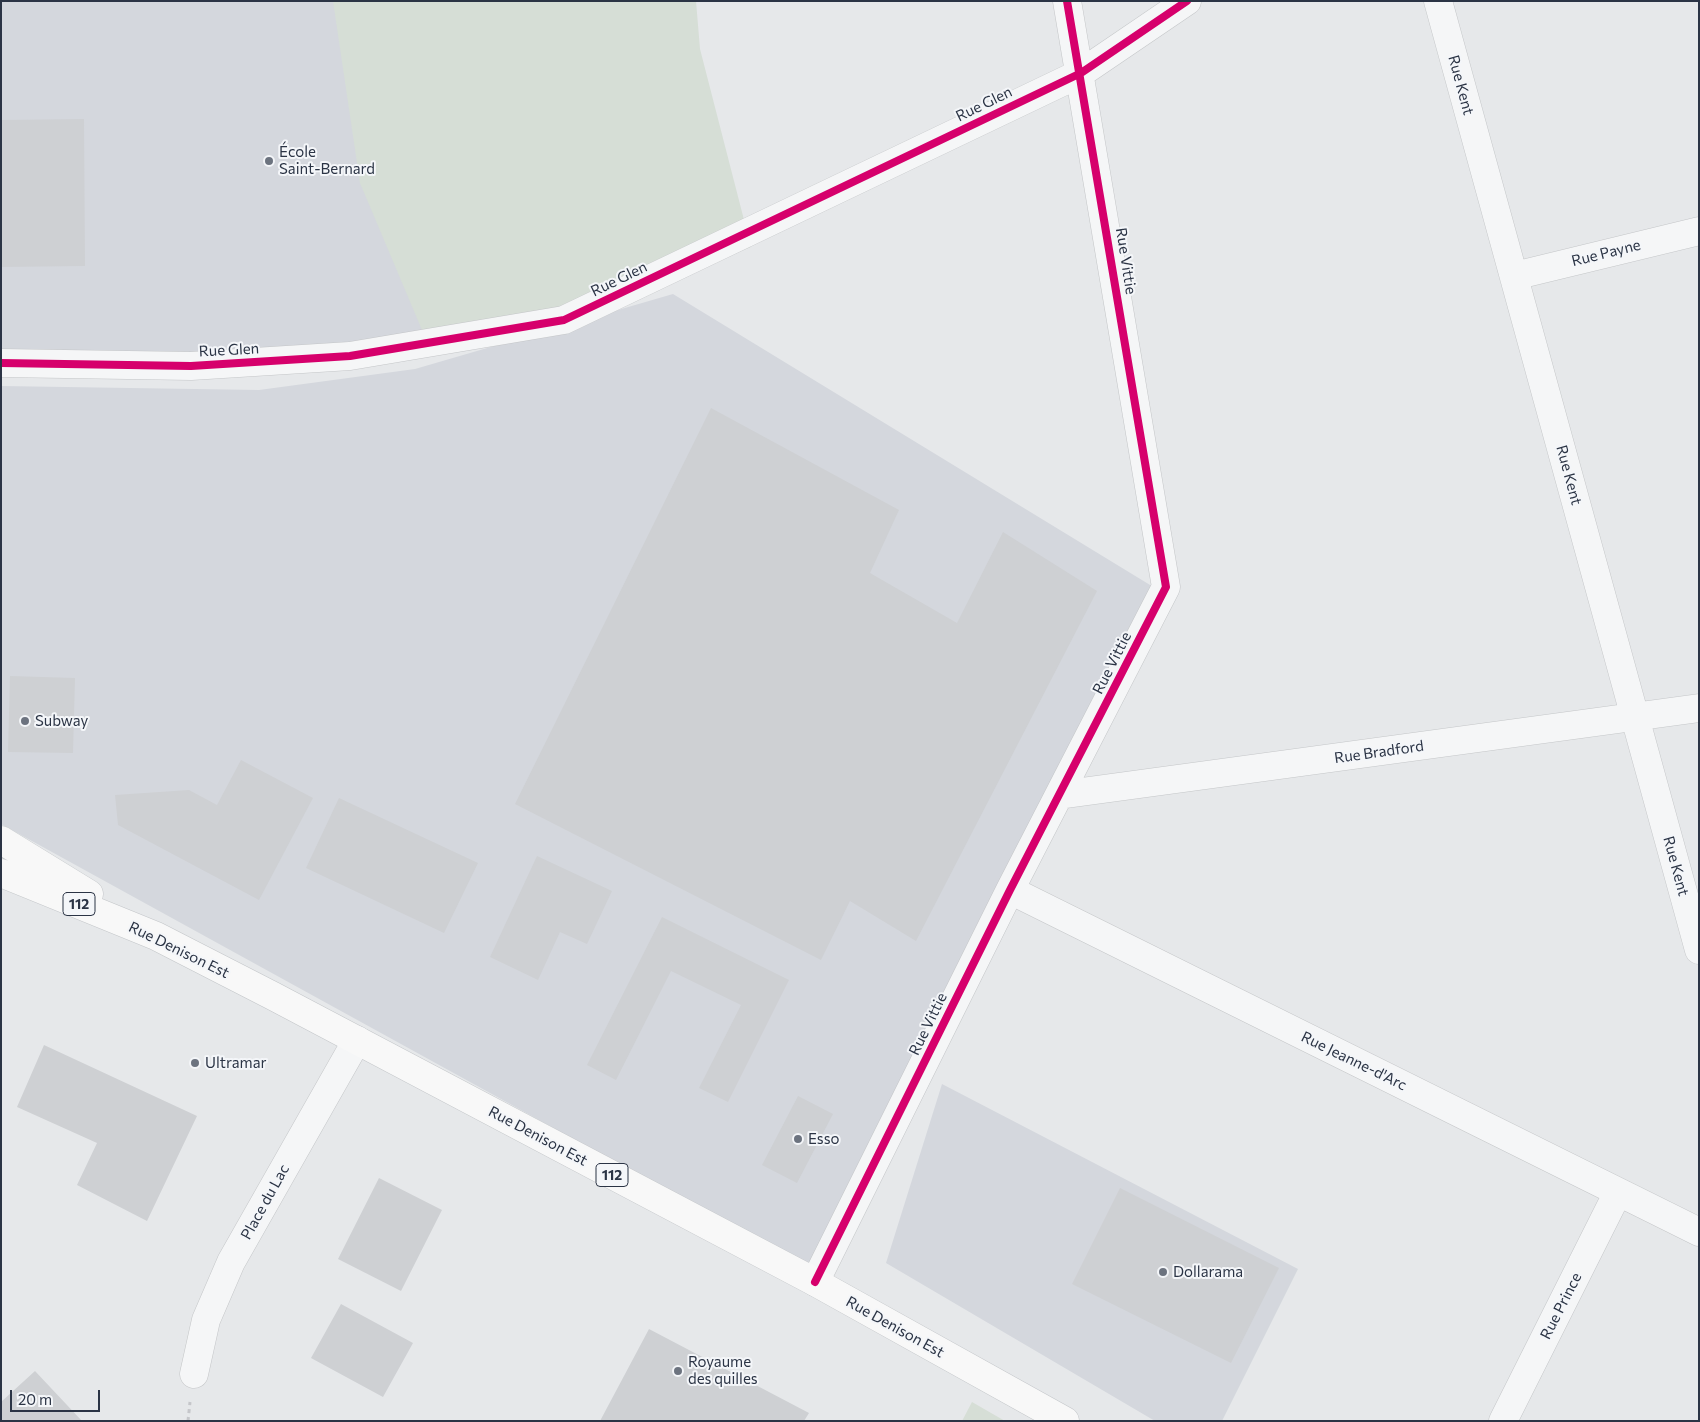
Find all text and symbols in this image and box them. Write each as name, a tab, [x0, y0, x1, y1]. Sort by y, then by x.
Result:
street label: Rue Kent	[1444, 53, 1478, 117]
street label: Rue Glen	[953, 83, 1015, 125]
place label: École Saint-Bernard	[279, 143, 375, 178]
marker: École Saint-Bernard	[263, 155, 275, 167]
street label: Rue Vittie	[1112, 226, 1140, 296]
street label: Rue Payne	[1570, 236, 1642, 270]
street label: Rue Glen	[588, 258, 650, 300]
street label: Rue Glen	[198, 339, 260, 361]
street label: Rue Kent	[1552, 443, 1586, 507]
street label: Rue Vittie	[1089, 629, 1135, 697]
place label: Subway	[35, 712, 88, 730]
marker: Subway	[19, 715, 31, 727]
street label: Rue Bradford	[1333, 737, 1425, 767]
street label: Rue Kent	[1659, 834, 1693, 898]
road number: 112	[63, 892, 95, 916]
street label: Rue Denison Est	[126, 918, 232, 982]
street label: Rue Vittie	[905, 990, 951, 1058]
street label: Rue Jeanne-d'Arc	[1298, 1028, 1410, 1094]
place label: Ultramar	[205, 1054, 267, 1072]
marker: Ultramar	[189, 1057, 201, 1069]
street label: Rue Denison Est	[485, 1102, 591, 1170]
place label: Esso	[808, 1130, 839, 1148]
marker: Esso	[792, 1133, 804, 1145]
street label: Place du Lac	[237, 1161, 293, 1243]
road number: 112	[596, 1164, 628, 1186]
place label: Dollarama	[1173, 1263, 1243, 1281]
marker: Dollarama	[1157, 1266, 1169, 1278]
street label: Rue Prince	[1537, 1270, 1585, 1342]
street label: Rue Denison Est	[843, 1293, 947, 1361]
place label: Royaume des quilles	[688, 1353, 758, 1388]
marker: Royaume des quilles	[672, 1365, 684, 1377]
scale bar	[12, 1380, 102, 1412]
text: 20 m	[18, 1390, 52, 1408]

